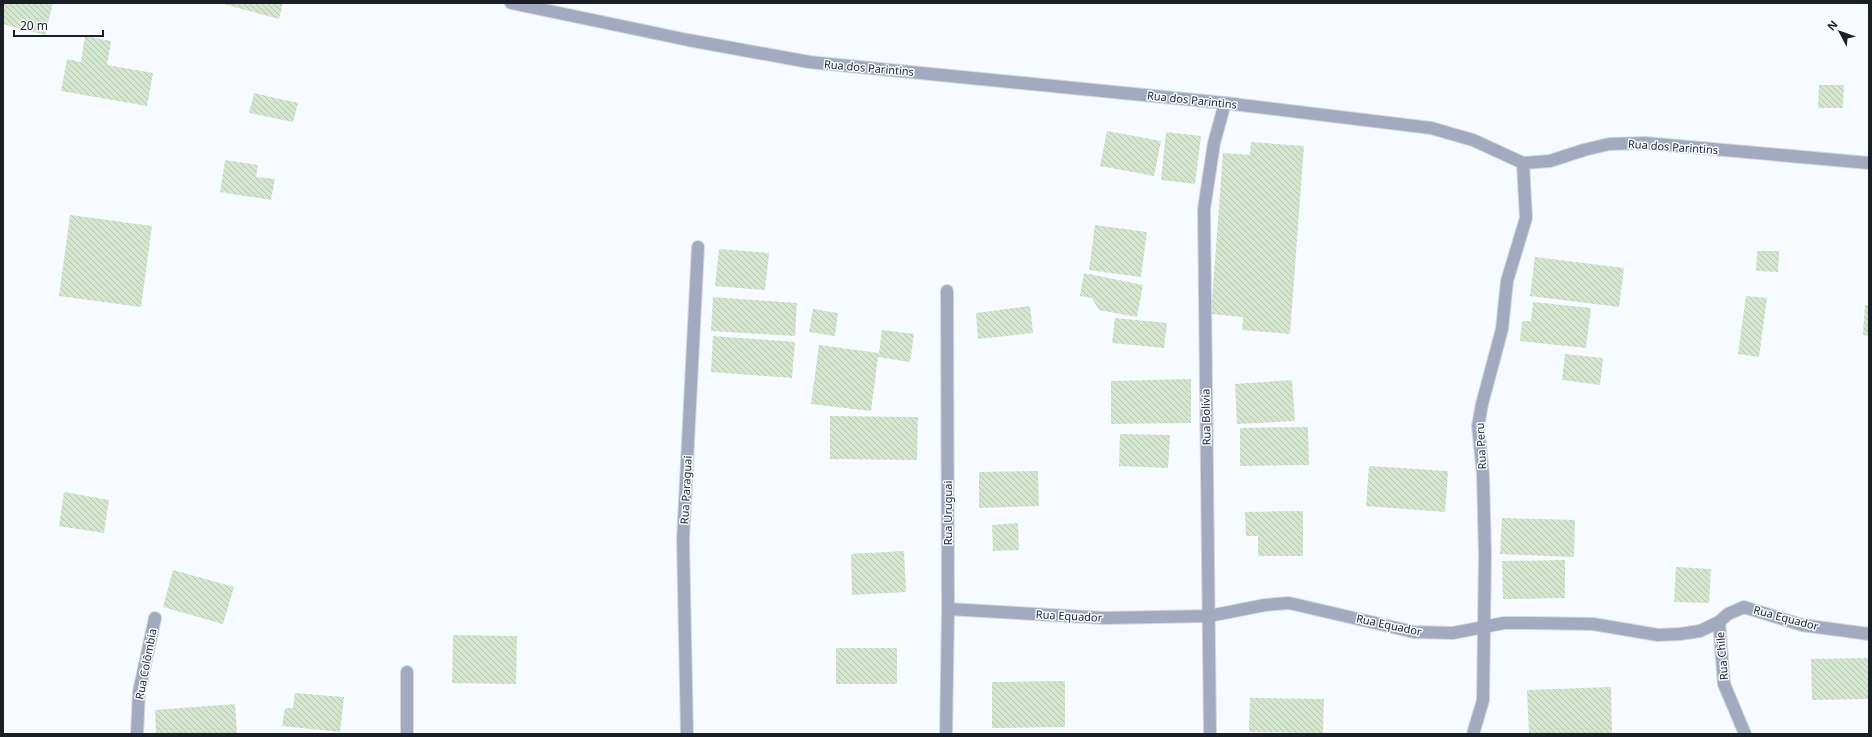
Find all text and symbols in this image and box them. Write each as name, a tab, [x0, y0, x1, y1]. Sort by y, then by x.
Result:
scale bar	[14, 12, 103, 38]
north arrow	[1820, 12, 1860, 52]
text: 20 m	[20, 17, 48, 34]
text: N	[1823, 17, 1841, 33]
street label: Rua dos Parintins	[824, 56, 915, 79]
street label: Rua dos Parintins	[1146, 87, 1238, 112]
street label: Rua dos Parintins	[1628, 136, 1719, 157]
street label: Rua Bolívia	[1198, 389, 1213, 446]
street label: Rua Peru	[1472, 422, 1489, 470]
street label: Rua Paraguai	[676, 455, 695, 525]
street label: Rua Uruguai	[940, 481, 955, 545]
street label: Rua Equador	[1752, 602, 1821, 633]
street label: Rua Equador	[1035, 606, 1103, 625]
street label: Rua Equador	[1355, 610, 1424, 639]
street label: Rua Colômbia	[131, 627, 160, 701]
street label: Rua Chile	[1712, 631, 1731, 681]

